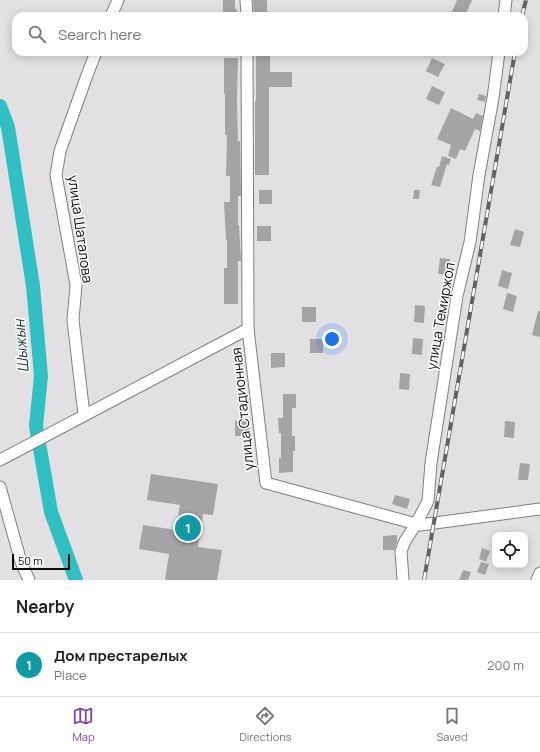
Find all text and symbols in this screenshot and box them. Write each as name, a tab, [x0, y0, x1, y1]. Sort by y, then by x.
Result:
search box	[12, 12, 528, 56]
icon: search	[26, 23, 48, 45]
text: Search here	[58, 24, 141, 45]
street label: улица Шаталова	[64, 174, 98, 284]
street label: улица Темиржол	[421, 261, 459, 371]
water label: Шыжын	[8, 318, 34, 373]
your location	[322, 329, 342, 349]
street label: улица Стадионная	[226, 347, 258, 471]
pin: 1	[175, 513, 201, 543]
map controls	[492, 532, 528, 568]
button: locate	[492, 532, 528, 568]
scale bar	[12, 552, 70, 571]
text: 50 m	[18, 553, 43, 568]
text: Nearby	[16, 595, 74, 618]
text: Дом престарелых	[54, 645, 188, 666]
text: 1	[26, 656, 32, 674]
text: 200 m	[487, 656, 524, 674]
text: Place	[54, 666, 87, 684]
tab: Map	[72, 705, 94, 744]
tab: Directions	[239, 705, 292, 744]
tab: Saved	[437, 705, 468, 744]

